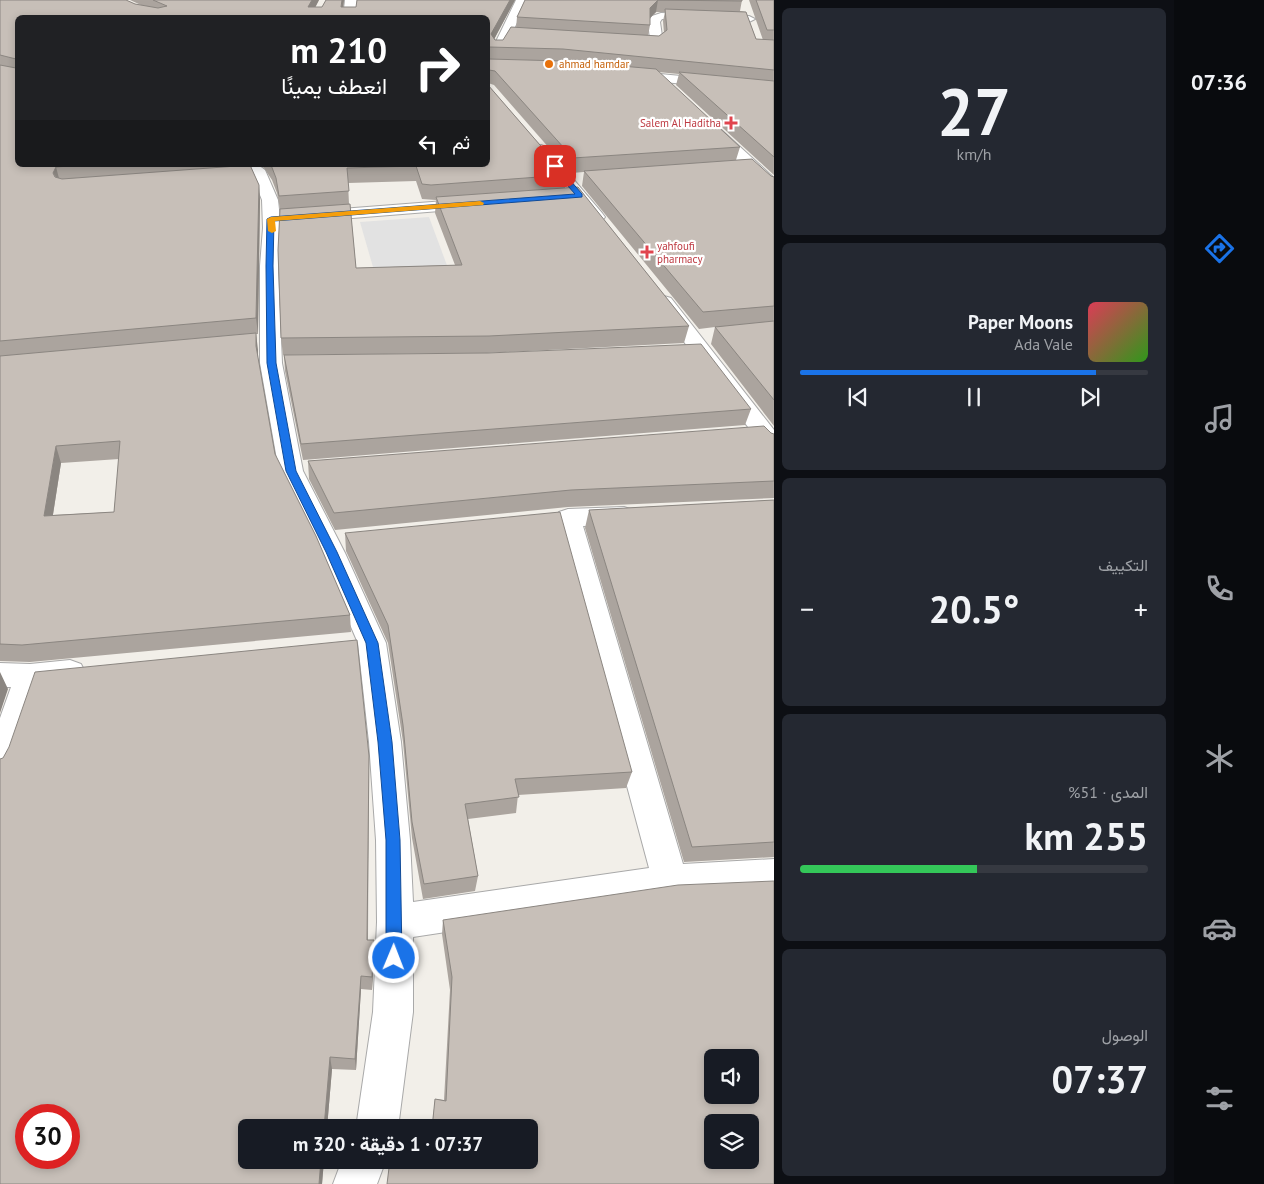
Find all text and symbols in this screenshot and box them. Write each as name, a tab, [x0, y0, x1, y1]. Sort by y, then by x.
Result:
text: 210 m	[290, 27, 387, 73]
icon: right	[405, 35, 470, 100]
place label: ahmad hamdar	[559, 57, 629, 71]
marker: ahmad hamdar	[543, 58, 555, 70]
text: 07:36	[1191, 68, 1247, 96]
text: 27	[937, 69, 1011, 153]
text: انعطف يمينًا	[281, 72, 387, 100]
place label: Salem Al Haditha	[640, 116, 721, 130]
marker: Salem Al Haditha	[725, 117, 737, 129]
icon: left	[414, 130, 442, 158]
text: ثم	[452, 130, 470, 154]
text: km/h	[956, 144, 992, 164]
pin	[534, 145, 576, 187]
icon: arrive	[541, 152, 569, 180]
icon: directions	[1202, 231, 1237, 266]
place label: yahfoufi pharmacy	[657, 239, 703, 266]
marker: yahfoufi pharmacy	[641, 246, 653, 258]
text: Paper Moons	[968, 310, 1073, 334]
text: Ada Vale	[1014, 334, 1073, 354]
icon: previous	[844, 383, 872, 411]
icon: pause	[960, 383, 988, 411]
icon: next	[1076, 383, 1104, 411]
icon: music	[1202, 401, 1237, 436]
text: التكييف	[1098, 555, 1148, 575]
icon: phone	[1202, 571, 1237, 606]
text: 20.5°	[929, 584, 1019, 633]
text: −	[800, 590, 814, 627]
text: +	[1134, 590, 1148, 627]
icon: climate	[1202, 741, 1237, 776]
text: المدى · 51%	[1068, 782, 1148, 802]
text: 255 km	[1024, 811, 1148, 860]
icon: car	[1202, 911, 1237, 946]
position arrow	[367, 931, 419, 983]
text: الوصول	[1102, 1025, 1148, 1045]
map controls	[704, 1049, 759, 1169]
button: sound	[704, 1049, 759, 1104]
text: 07:37	[1052, 1054, 1148, 1103]
icon: filters	[1202, 1081, 1237, 1116]
speed limit sign: 30	[15, 1104, 80, 1169]
button: layers	[704, 1114, 759, 1169]
text: 07:37 · 1 دقيقة · 320 m	[293, 1132, 483, 1156]

